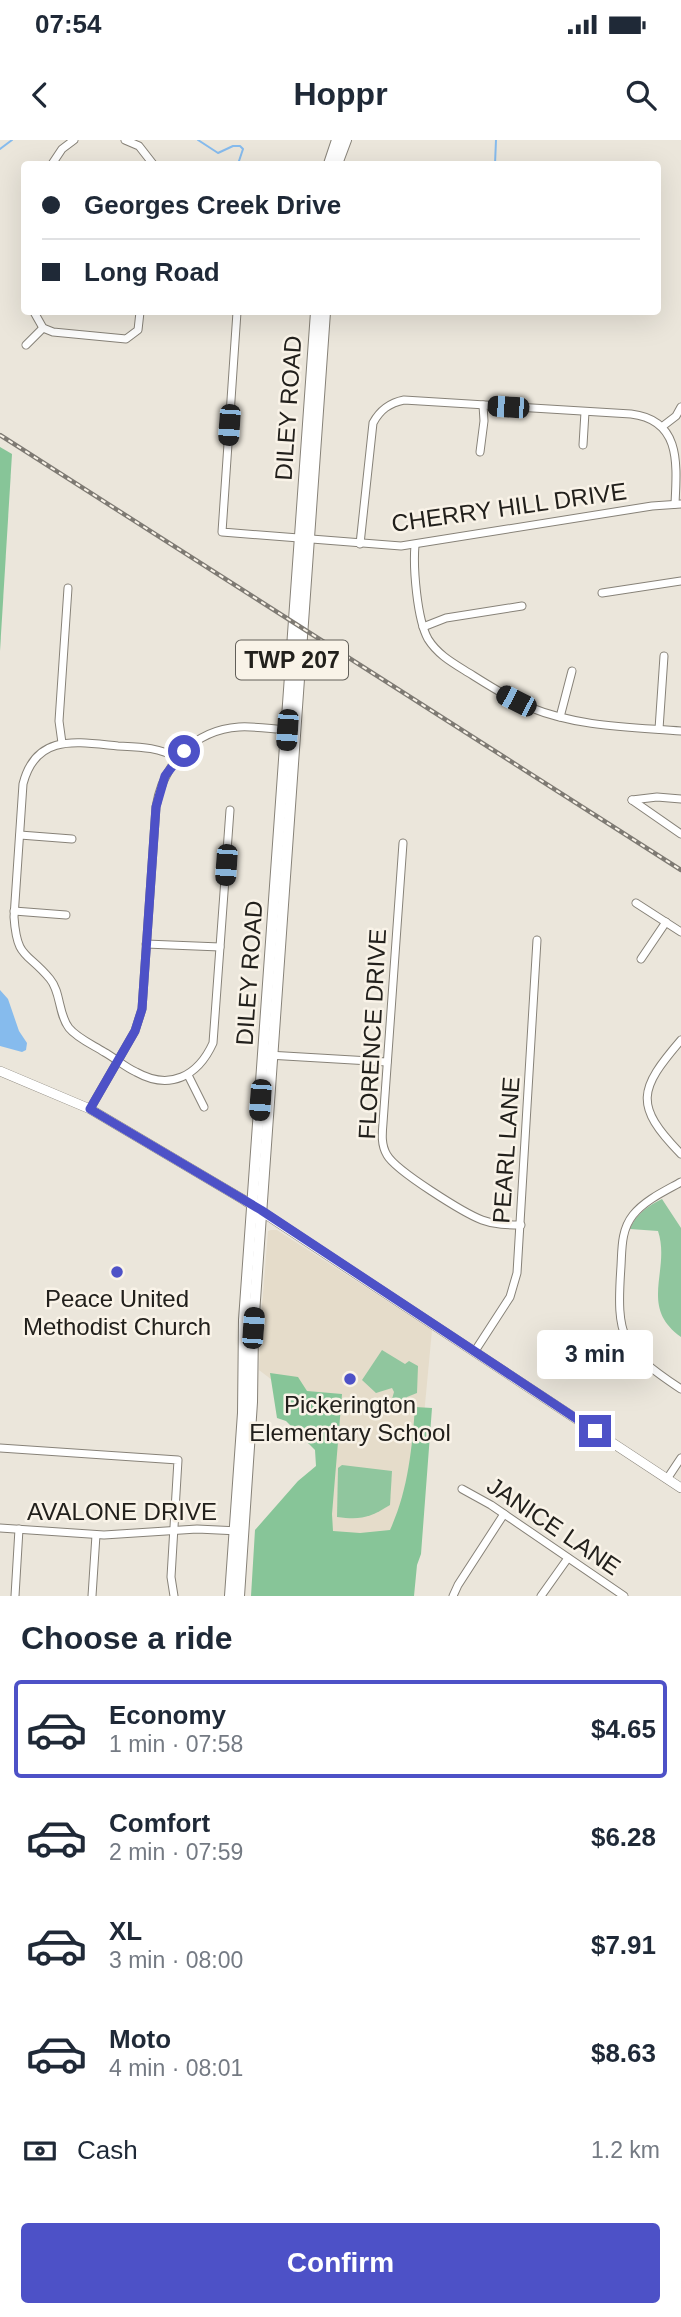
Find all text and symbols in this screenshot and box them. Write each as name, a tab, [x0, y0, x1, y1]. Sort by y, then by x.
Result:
text: 07:54	[35, 9, 102, 39]
icon: back	[21, 76, 59, 114]
text: Hoppr	[293, 76, 388, 112]
icon: search	[622, 76, 660, 114]
text: Georges Creek Drive	[84, 190, 341, 220]
text: Long Road	[84, 257, 220, 287]
street label: DILEY ROAD	[269, 335, 307, 481]
car	[487, 395, 530, 419]
car	[218, 403, 241, 447]
street label: CHERRY HILL DRIVE	[390, 477, 628, 537]
road number: TWP 207	[236, 640, 348, 680]
car	[493, 682, 540, 720]
car	[276, 708, 299, 752]
route start	[168, 735, 200, 767]
car	[215, 843, 238, 887]
street label: DILEY ROAD	[230, 900, 268, 1046]
street label: FLORENCE DRIVE	[353, 928, 391, 1140]
street label: PEARL LANE	[487, 1076, 525, 1224]
car	[249, 1078, 272, 1122]
marker: Peace United Methodist Church	[109, 1264, 125, 1280]
place label: Peace United Methodist Church	[23, 1285, 211, 1340]
car	[242, 1306, 265, 1350]
callout: 3 min	[537, 1330, 653, 1378]
text: 3 min	[565, 1341, 625, 1367]
marker: Pickerington Elementary School	[342, 1371, 358, 1387]
place label: Pickerington Elementary School	[249, 1391, 451, 1446]
route end	[579, 1415, 611, 1447]
street label: JANICE LANE	[482, 1472, 626, 1580]
street label: AVALONE DRIVE	[27, 1498, 217, 1525]
text: Choose a ride	[21, 1620, 233, 1656]
icon: car	[25, 1698, 88, 1761]
text: Economy	[109, 1700, 226, 1730]
text: $4.65	[591, 1714, 656, 1744]
text: 1 min · 07:58	[109, 1731, 243, 1757]
icon: car	[25, 1806, 88, 1869]
text: Comfort	[109, 1808, 210, 1838]
text: $6.28	[591, 1822, 656, 1852]
text: 2 min · 07:59	[109, 1839, 243, 1865]
icon: car	[25, 1914, 88, 1977]
text: XL	[109, 1916, 142, 1946]
text: $7.91	[591, 1930, 656, 1960]
text: 3 min · 08:00	[109, 1947, 243, 1973]
icon: car	[25, 2022, 88, 2085]
text: Moto	[109, 2024, 171, 2054]
text: $8.63	[591, 2038, 656, 2068]
text: 4 min · 08:01	[109, 2055, 243, 2081]
icon: cash	[21, 2132, 59, 2170]
text: Cash	[77, 2135, 138, 2165]
text: 1.2 km	[591, 2137, 660, 2163]
button: Confirm	[21, 2223, 660, 2303]

